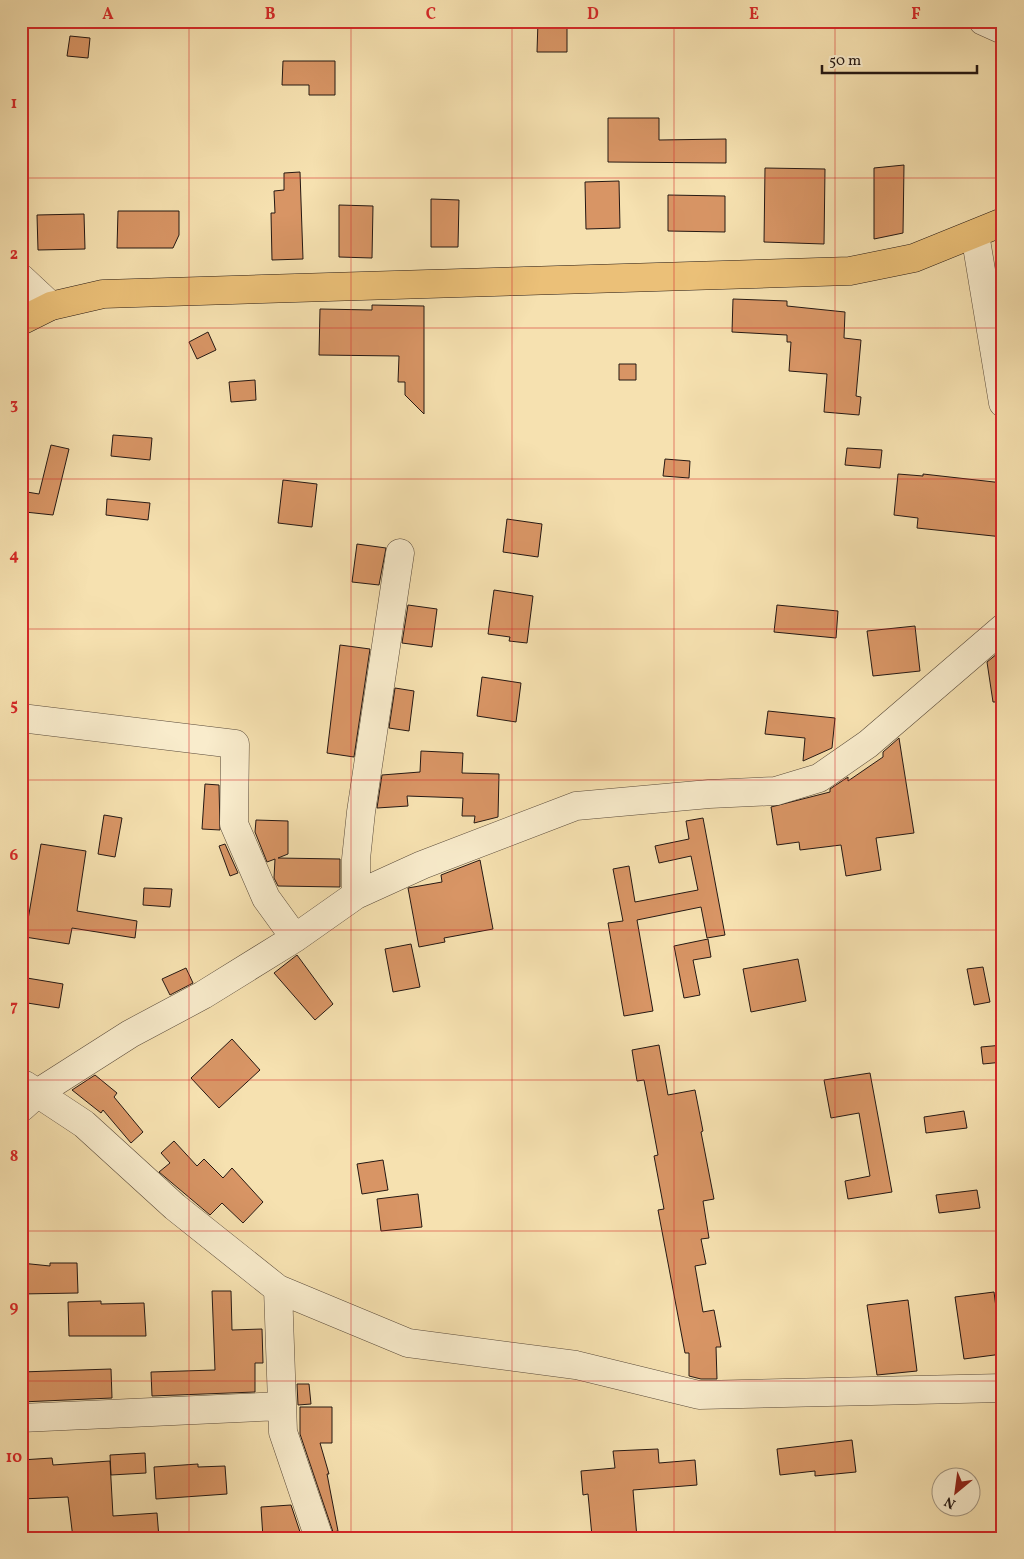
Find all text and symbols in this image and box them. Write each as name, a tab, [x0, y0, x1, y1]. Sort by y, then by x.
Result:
text: A	[102, 4, 114, 26]
text: B	[265, 4, 276, 26]
text: C	[426, 4, 436, 26]
text: D	[587, 4, 599, 26]
text: E	[749, 4, 759, 26]
text: F	[911, 4, 921, 26]
scale bar	[822, 42, 976, 74]
text: 50 m	[829, 51, 861, 72]
text: 1	[11, 93, 17, 115]
text: 2	[10, 244, 18, 266]
text: 3	[10, 394, 18, 416]
text: 4	[9, 545, 19, 567]
text: 5	[10, 695, 18, 717]
text: 6	[10, 845, 19, 867]
text: 7	[10, 996, 18, 1018]
text: 8	[10, 1146, 18, 1168]
text: 9	[10, 1297, 19, 1319]
text: 10	[6, 1447, 22, 1469]
north arrow	[932, 1466, 982, 1516]
text: N	[941, 1491, 959, 1513]

